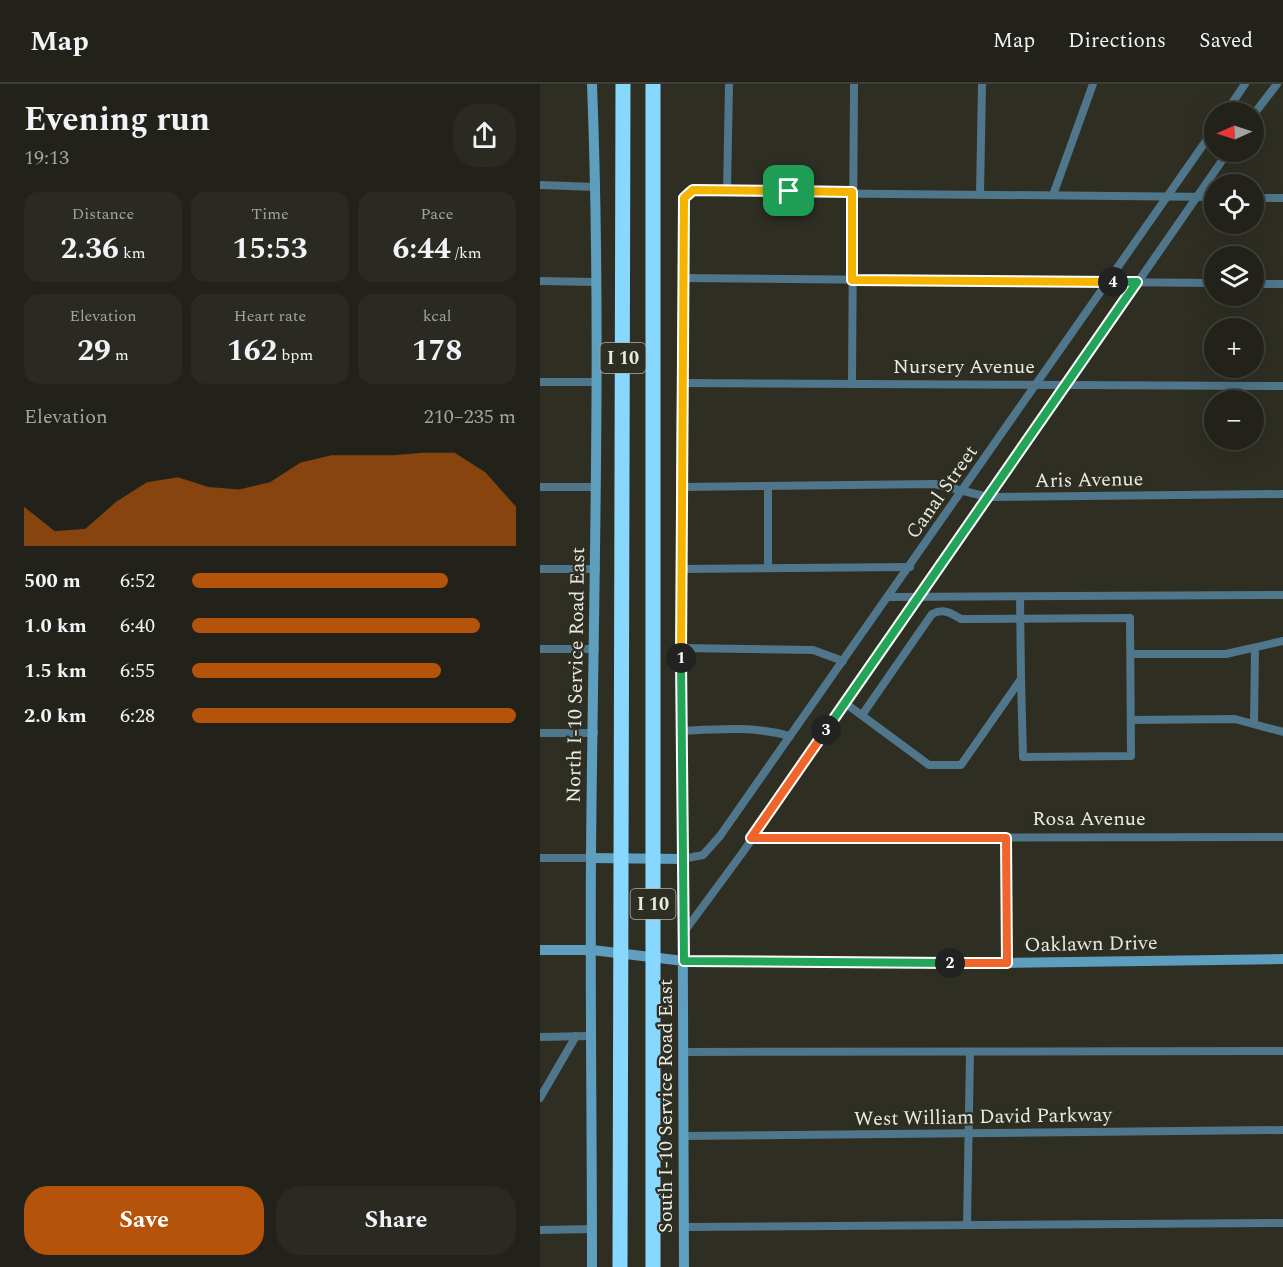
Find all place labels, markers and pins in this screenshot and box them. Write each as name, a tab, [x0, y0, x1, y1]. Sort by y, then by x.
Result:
pin	[763, 165, 814, 216]
pin: 4	[1098, 267, 1128, 297]
pin: 1	[666, 643, 696, 673]
pin: 3	[811, 715, 841, 745]
pin: 2	[935, 948, 965, 978]

